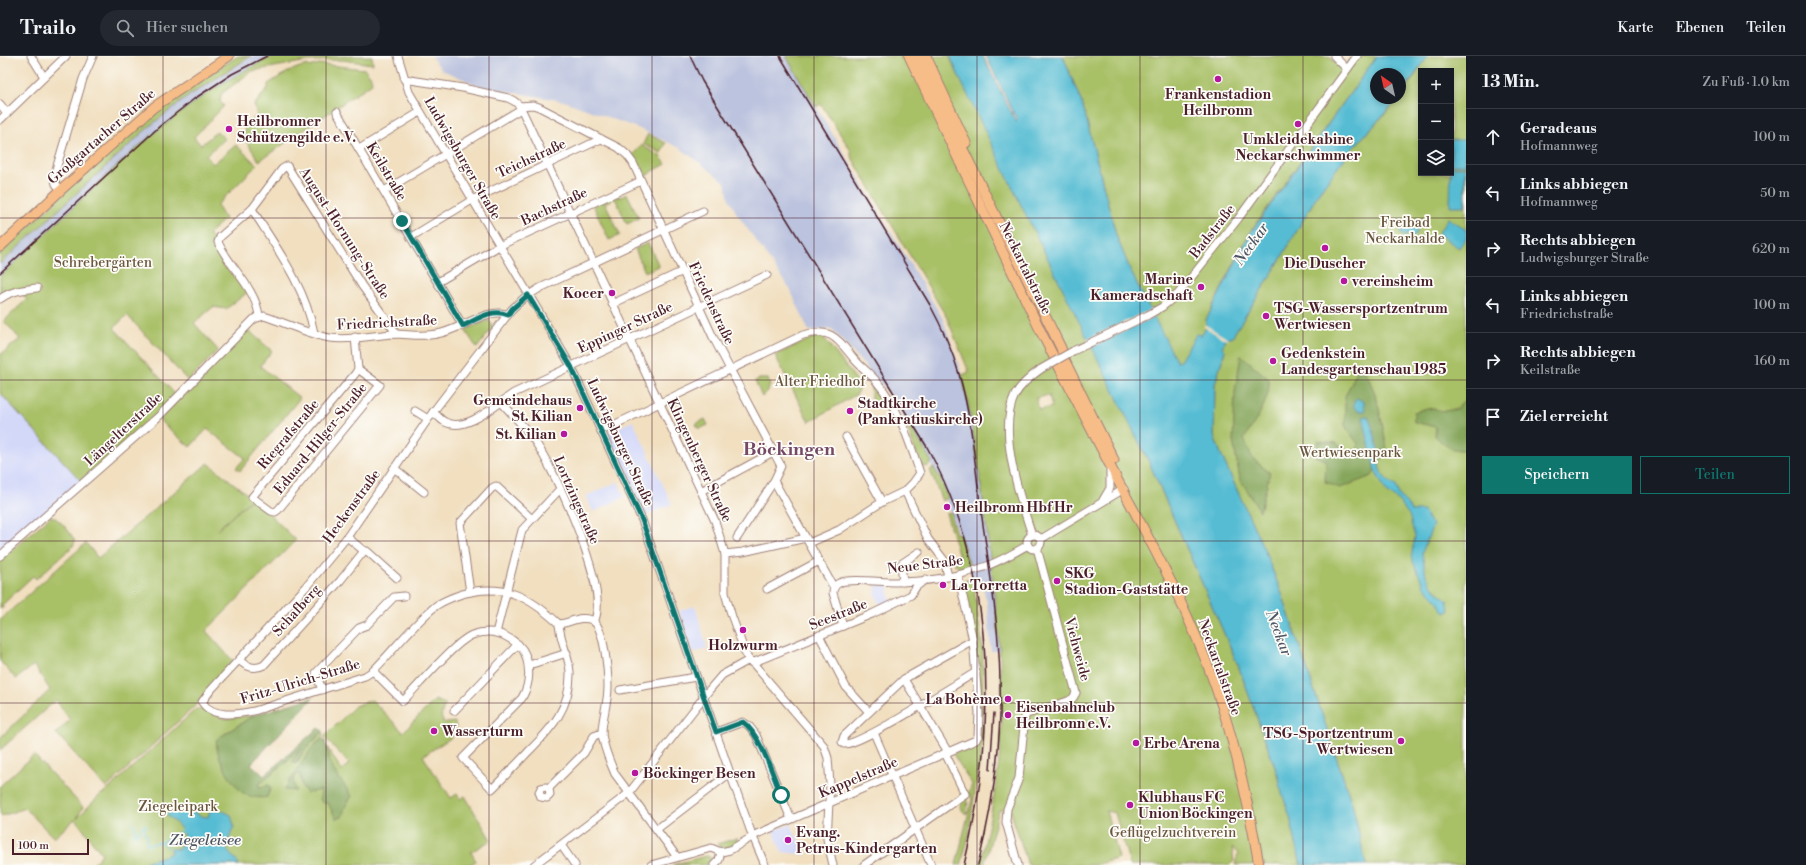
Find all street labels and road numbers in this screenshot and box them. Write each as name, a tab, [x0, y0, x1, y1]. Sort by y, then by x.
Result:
street label: Großgartacher Straße	[44, 85, 159, 189]
street label: Ludwigsburger Straße	[420, 94, 505, 223]
street label: Teichstraße	[494, 135, 569, 183]
street label: Keilstraße	[362, 139, 411, 204]
street label: August-Hornung-Straße	[294, 163, 394, 303]
street label: Bachstraße	[517, 184, 591, 231]
street label: Badstraße	[1185, 201, 1240, 263]
street label: Neckartalstraße	[995, 219, 1055, 318]
street label: Friedenstraße	[684, 259, 738, 348]
street label: Eppinger Straße	[575, 298, 676, 358]
street label: Friedrichstraße	[336, 311, 438, 335]
street label: Ludwigsburger Straße	[583, 376, 658, 509]
street label: Eduard-Hilger-Straße	[270, 379, 371, 498]
street label: Längelterstraße	[81, 389, 166, 470]
street label: Klingenberger Straße	[662, 395, 736, 525]
street label: Riegrafstraße	[254, 396, 323, 474]
street label: Lortzingstraße	[549, 454, 604, 547]
street label: Heckenstraße	[319, 466, 385, 547]
street label: Neue Straße	[886, 551, 964, 579]
street label: Schafberg	[269, 580, 325, 640]
street label: Seestraße	[807, 595, 870, 635]
street label: Viehweide	[1060, 614, 1094, 683]
street label: Neckartalstraße	[1193, 617, 1245, 718]
street label: Fritz-Ulrich-Straße	[238, 655, 363, 709]
street label: Kappelstraße	[816, 753, 901, 803]

